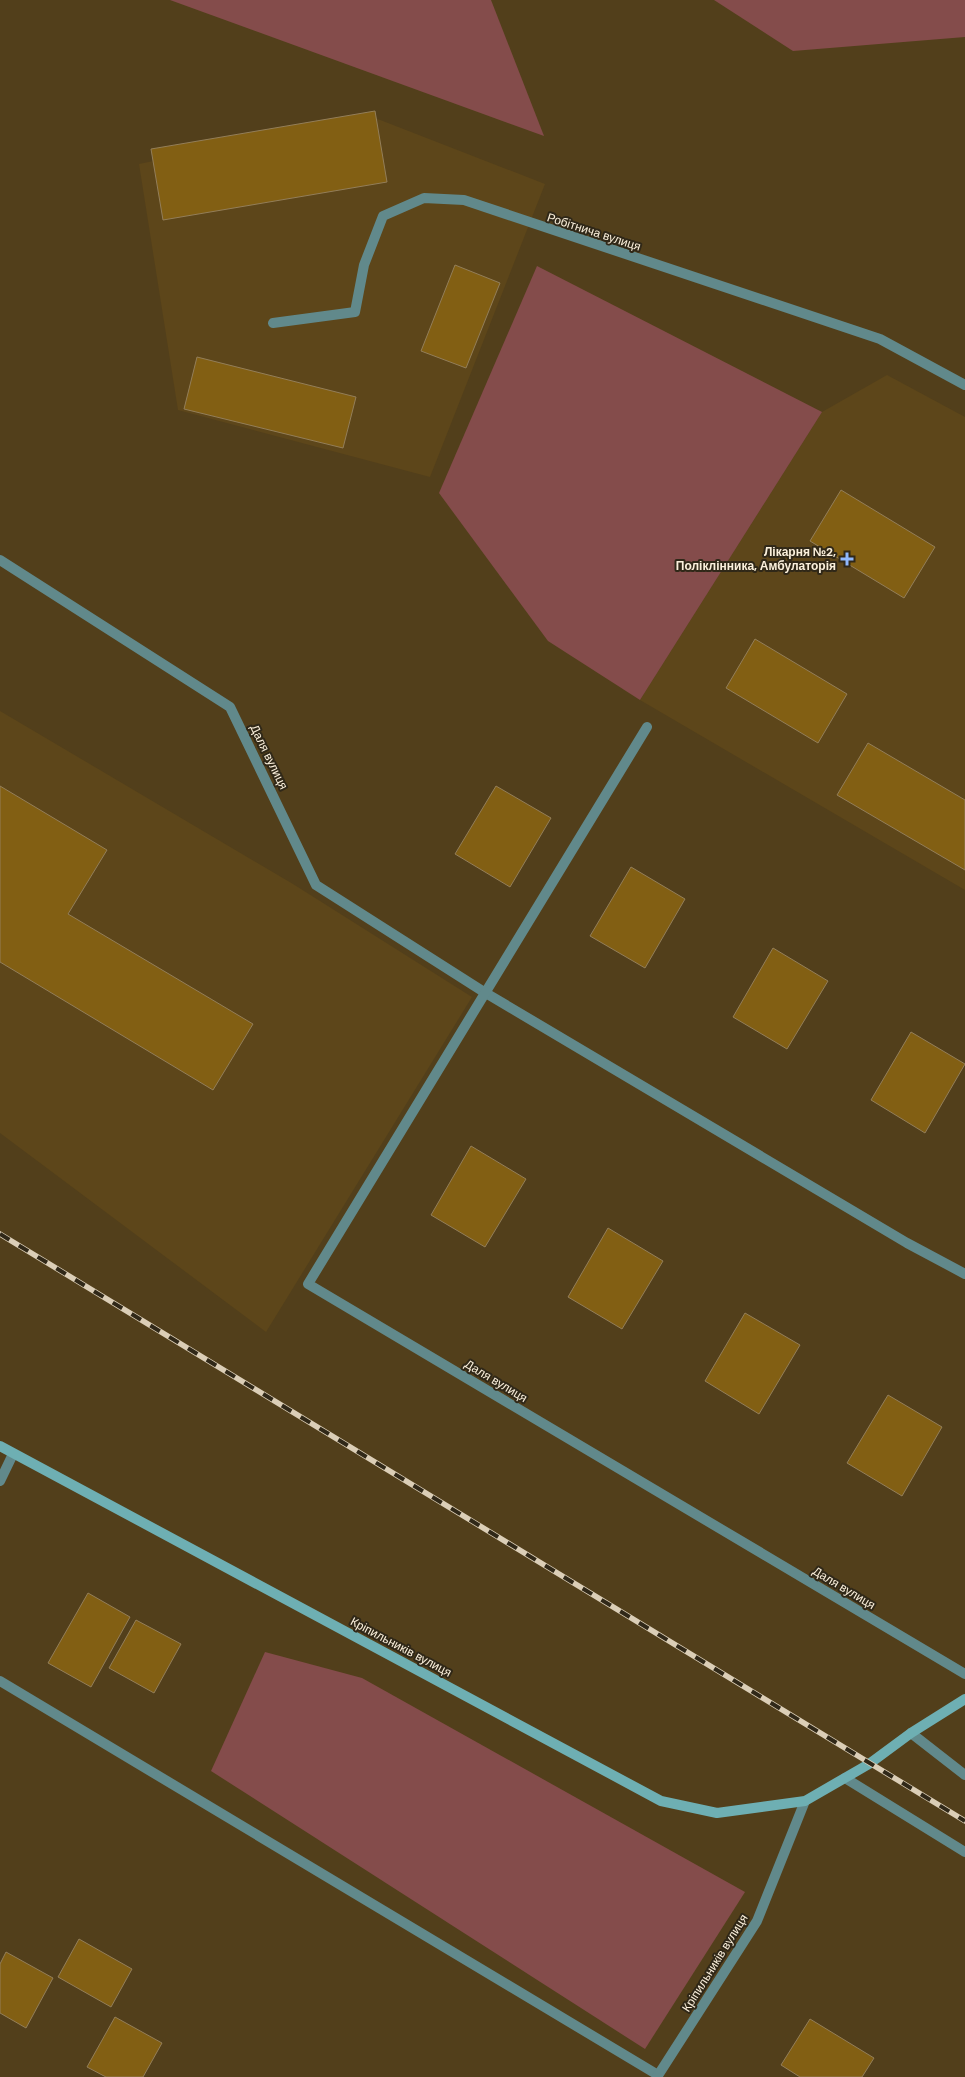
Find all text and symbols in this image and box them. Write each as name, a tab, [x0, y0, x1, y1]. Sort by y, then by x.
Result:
street label: Робітнича вулиця	[545, 209, 643, 255]
place label: Лікарня №2, Поліклінника, Амбулаторія	[676, 544, 836, 574]
marker: Лікарня №2, Поліклінника, Амбулаторія	[840, 552, 854, 566]
street label: Даля вулиця	[246, 722, 292, 792]
street label: Даля вулиця	[462, 1356, 530, 1406]
street label: Даля вулиця	[810, 1563, 878, 1613]
street label: Кріпильників вулиця	[348, 1614, 454, 1680]
street label: Кріпильників вулиця	[678, 1911, 752, 2015]

